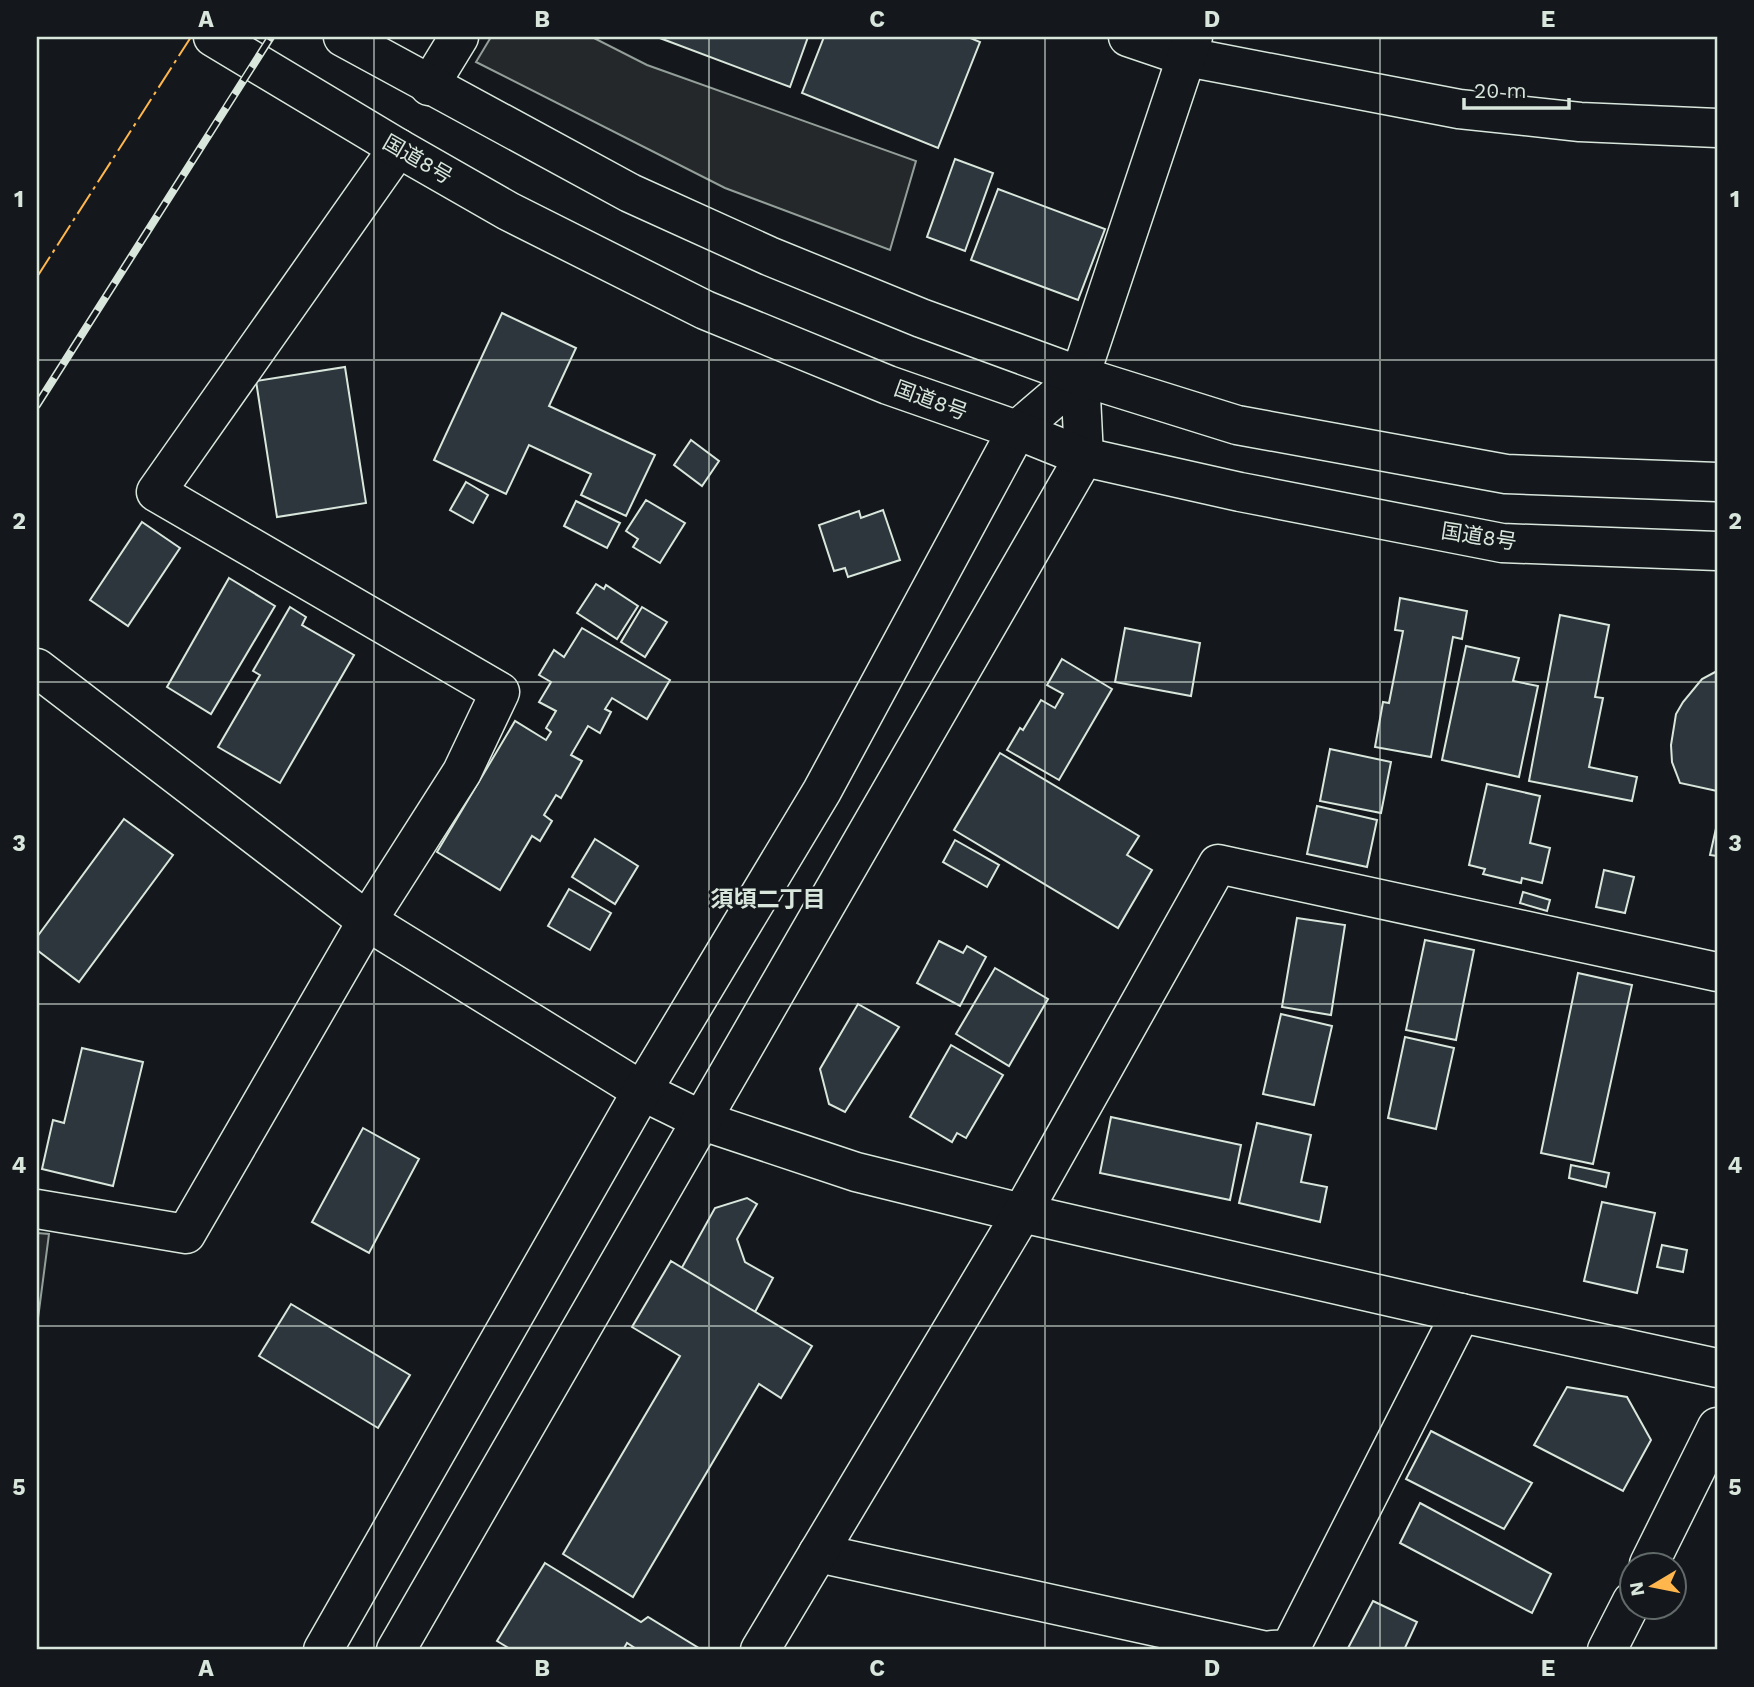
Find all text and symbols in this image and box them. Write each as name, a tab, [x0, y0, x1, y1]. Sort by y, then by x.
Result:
text: A	[198, 6, 214, 33]
text: B	[534, 6, 550, 33]
text: C	[869, 6, 885, 33]
text: D	[1204, 6, 1220, 33]
text: E	[1541, 6, 1555, 33]
scale bar	[1464, 66, 1568, 110]
text: 20 m	[1474, 78, 1526, 103]
street label: 国道8号	[379, 129, 457, 189]
text: 1	[14, 186, 24, 213]
text: 1	[1730, 186, 1740, 213]
street label: 国道8号	[891, 375, 971, 425]
text: 2	[12, 508, 26, 535]
text: 2	[1728, 508, 1742, 535]
street label: 国道8号	[1440, 518, 1518, 554]
text: 3	[12, 830, 26, 857]
text: 3	[1728, 830, 1742, 857]
district label: 須頃二丁目	[711, 886, 826, 913]
text: 4	[12, 1152, 27, 1179]
text: 4	[1728, 1152, 1743, 1179]
text: 5	[12, 1474, 26, 1501]
text: 5	[1728, 1474, 1742, 1501]
north arrow	[1618, 1550, 1688, 1620]
text: N	[1624, 1580, 1649, 1598]
text: A	[198, 1655, 214, 1682]
text: B	[534, 1655, 550, 1682]
text: C	[869, 1655, 885, 1682]
text: D	[1204, 1655, 1220, 1682]
text: E	[1541, 1655, 1555, 1682]

